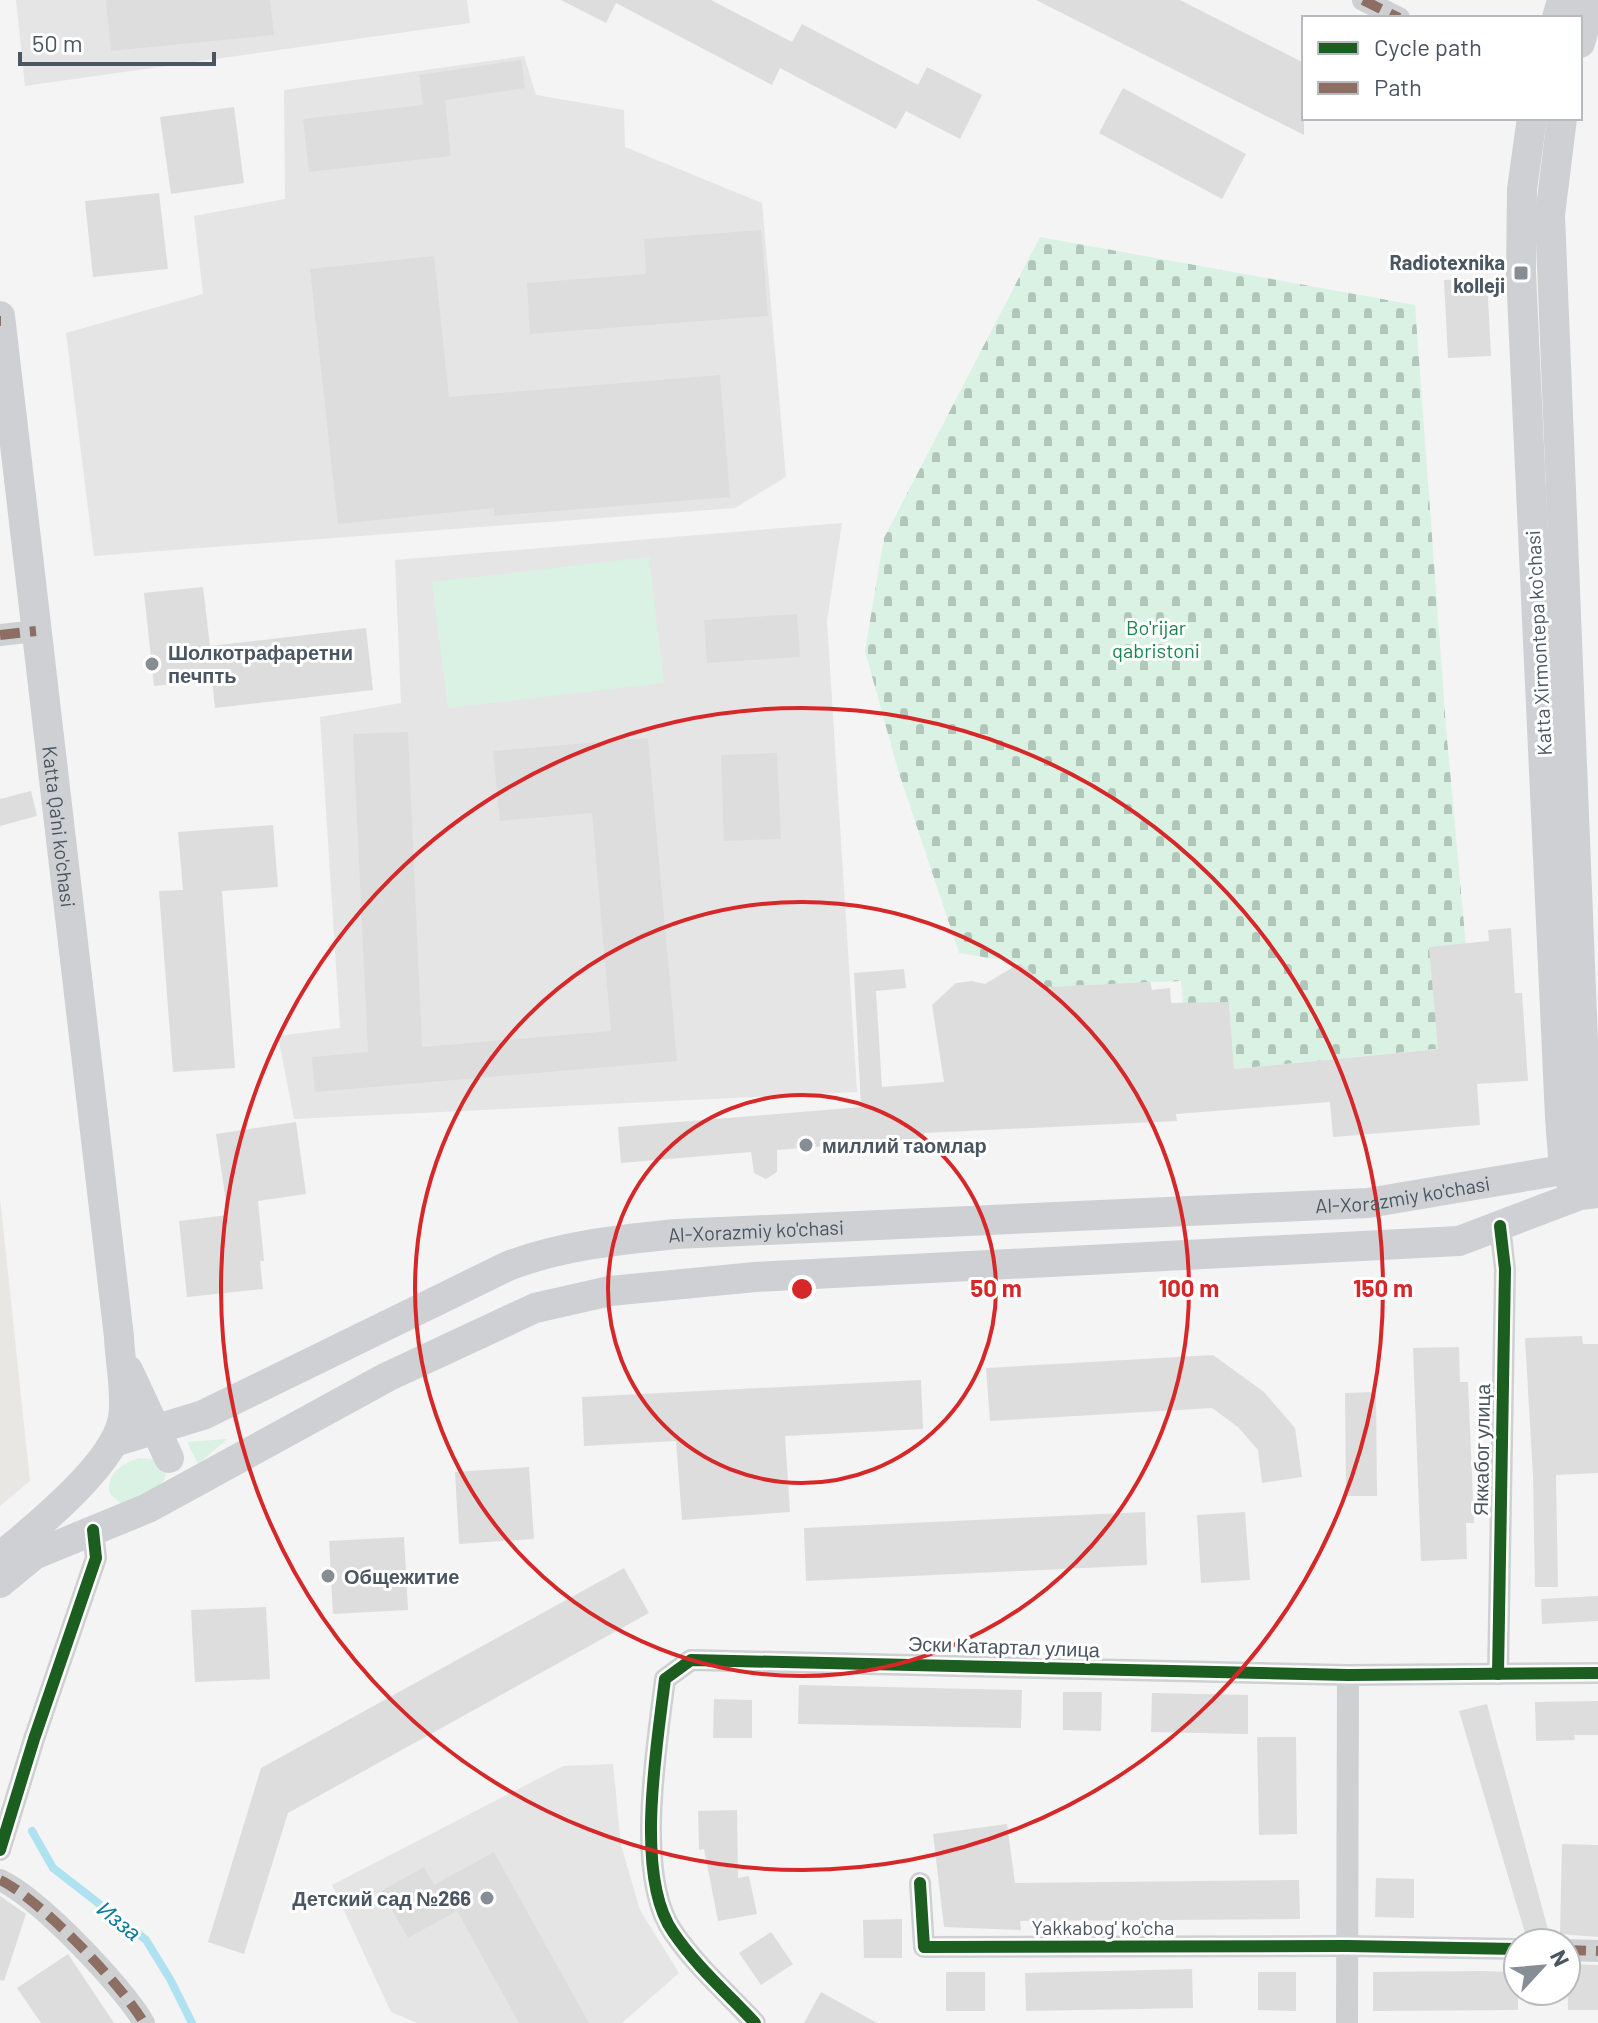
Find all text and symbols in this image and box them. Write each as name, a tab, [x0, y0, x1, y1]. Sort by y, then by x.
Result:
scale bar	[20, 16, 214, 66]
legend	[1302, 16, 1582, 120]
text: 50 m	[32, 28, 83, 57]
text: Cycle path	[1374, 32, 1482, 61]
text: Path	[1374, 72, 1422, 101]
place label: Radiotexnika kolleji	[1389, 250, 1505, 297]
marker: Radiotexnika kolleji	[1512, 264, 1530, 282]
street label: Katta Xirmontepa koʻchasi	[1520, 530, 1556, 756]
park label: Bo'rijar qabristoni	[1112, 615, 1200, 662]
place label: Шолкотрафаретни печпть	[168, 640, 353, 687]
marker: Шолкотрафаретни печпть	[143, 655, 161, 673]
street label: Katta Qa'ni ko'chasi	[38, 744, 81, 909]
place label: миллий таомлар	[822, 1133, 987, 1157]
marker: миллий таомлар	[797, 1136, 815, 1154]
street label: Al-Xorazmiy ko'chasi	[1315, 1171, 1492, 1217]
street label: Al-Xorazmiy ko'chasi	[667, 1214, 845, 1247]
text: 50 m	[970, 1273, 1022, 1302]
text: 100 m	[1159, 1273, 1219, 1302]
text: 150 m	[1353, 1273, 1413, 1302]
centre of rings	[788, 1275, 816, 1303]
street label: Яккабог улица	[1468, 1383, 1494, 1516]
place label: Общежитие	[344, 1564, 459, 1588]
marker: Общежитие	[319, 1567, 337, 1585]
street label: Эски Катартал улица	[908, 1631, 1101, 1661]
place label: Детский сад №266	[292, 1886, 471, 1910]
marker: Детский сад №266	[478, 1889, 496, 1907]
water label: Изза	[93, 1895, 147, 1945]
street label: Yakkabog' ko'cha	[1032, 1915, 1174, 1939]
north arrow	[1502, 1927, 1582, 2007]
text: N	[1546, 1946, 1576, 1970]

